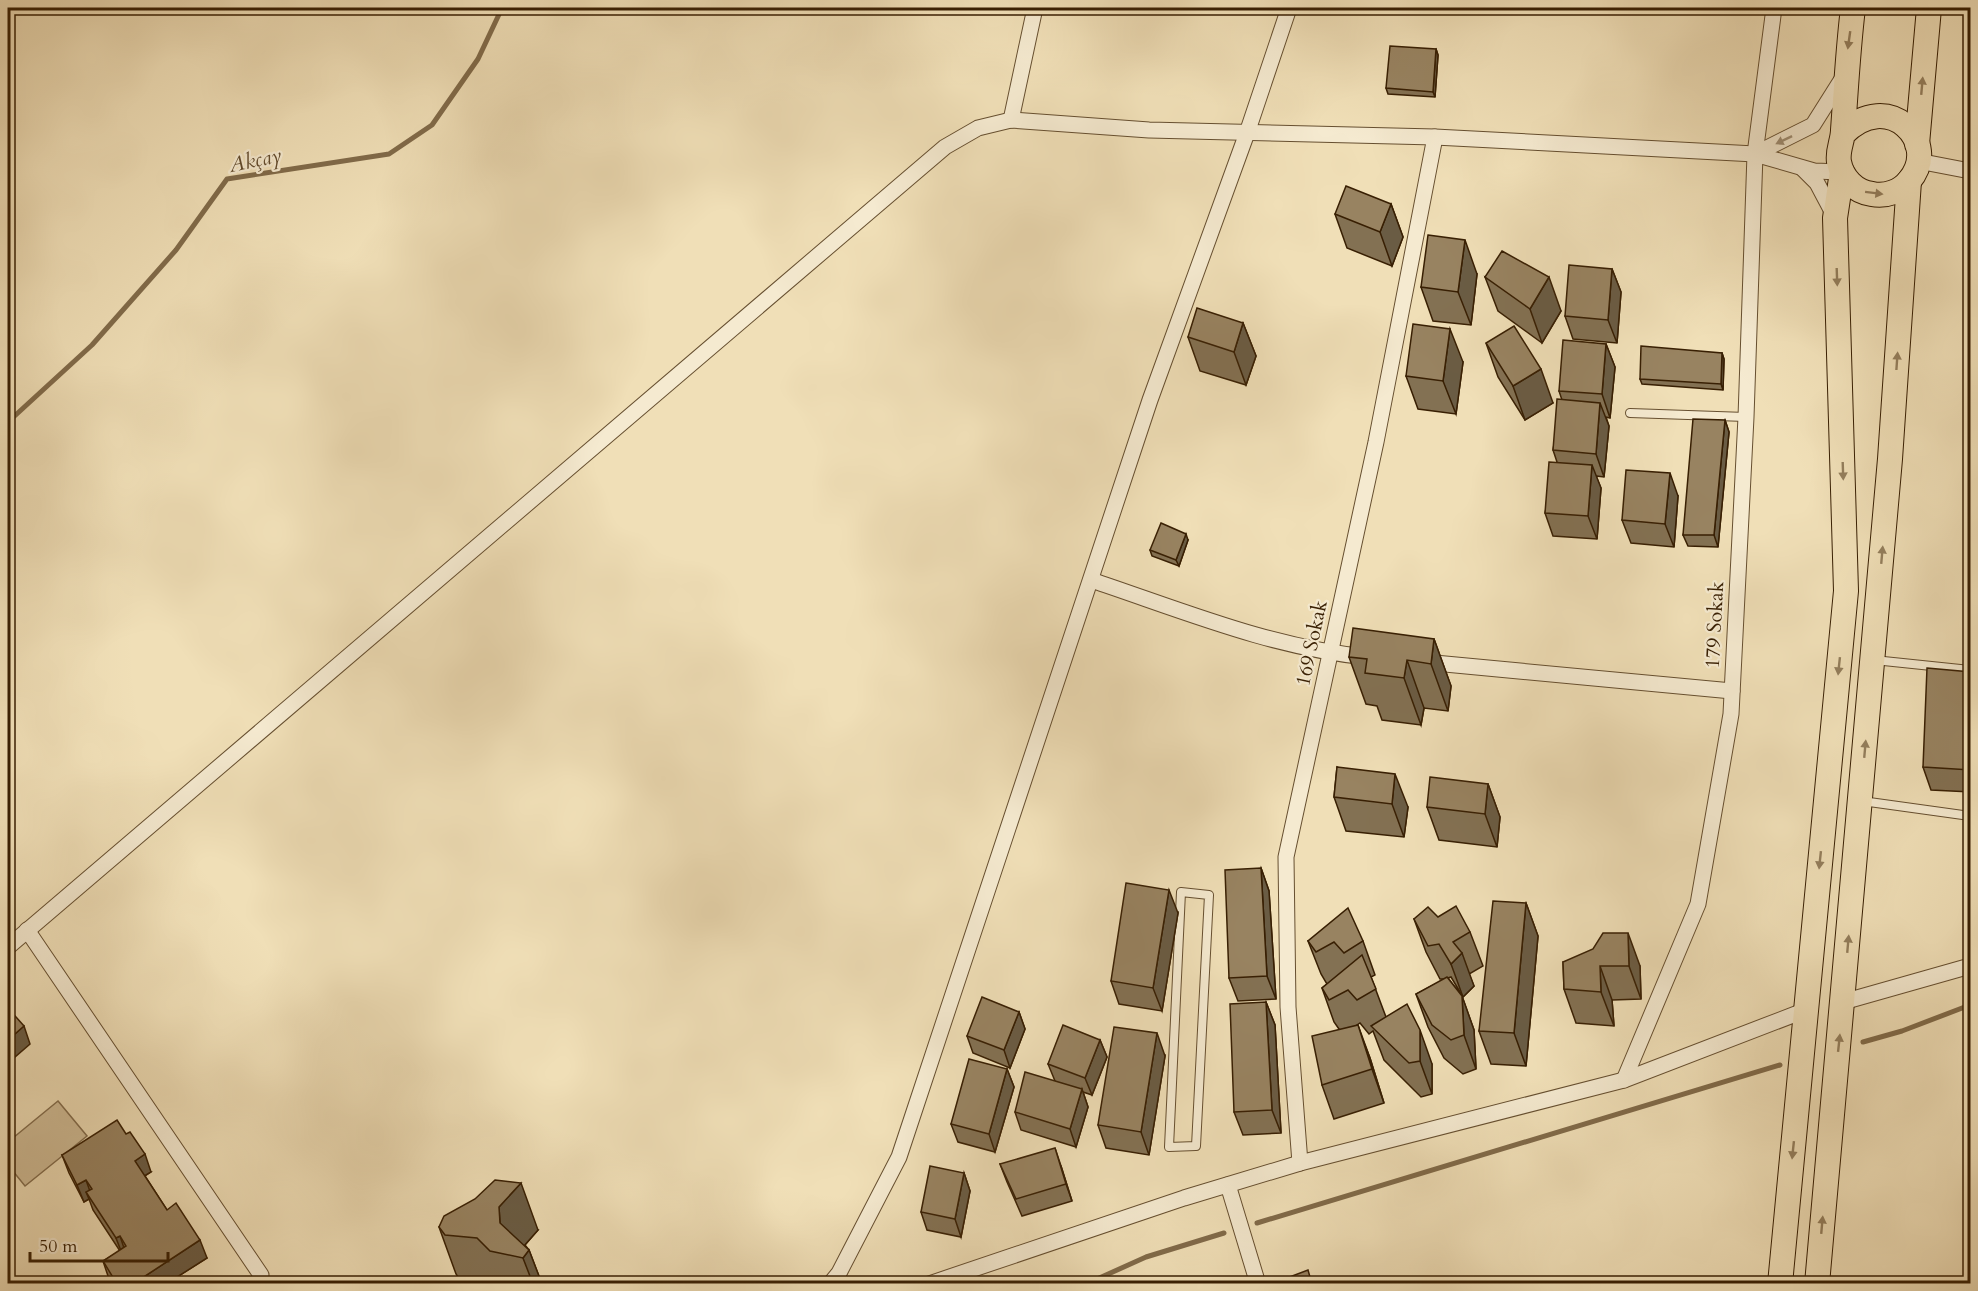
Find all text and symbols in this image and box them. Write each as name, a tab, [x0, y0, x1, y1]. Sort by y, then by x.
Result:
one-way arrow	[1844, 31, 1853, 50]
one-way arrow	[1917, 76, 1927, 95]
one-way arrow	[1775, 135, 1792, 144]
water label: Akçay	[225, 141, 284, 180]
one-way arrow	[1864, 188, 1883, 198]
one-way arrow	[1832, 267, 1842, 286]
one-way arrow	[1892, 351, 1902, 370]
one-way arrow	[1838, 462, 1847, 481]
one-way arrow	[1877, 546, 1887, 565]
street label: 179 Sokak	[1699, 581, 1730, 669]
street label: 169 Sokak	[1289, 597, 1334, 688]
one-way arrow	[1834, 657, 1844, 676]
one-way arrow	[1860, 740, 1870, 759]
one-way arrow	[1815, 851, 1825, 870]
one-way arrow	[1843, 934, 1853, 953]
one-way arrow	[1834, 1033, 1843, 1052]
one-way arrow	[1788, 1141, 1798, 1160]
one-way arrow	[1817, 1216, 1827, 1235]
scale bar	[30, 1225, 168, 1263]
text: 50 m	[39, 1234, 78, 1259]

